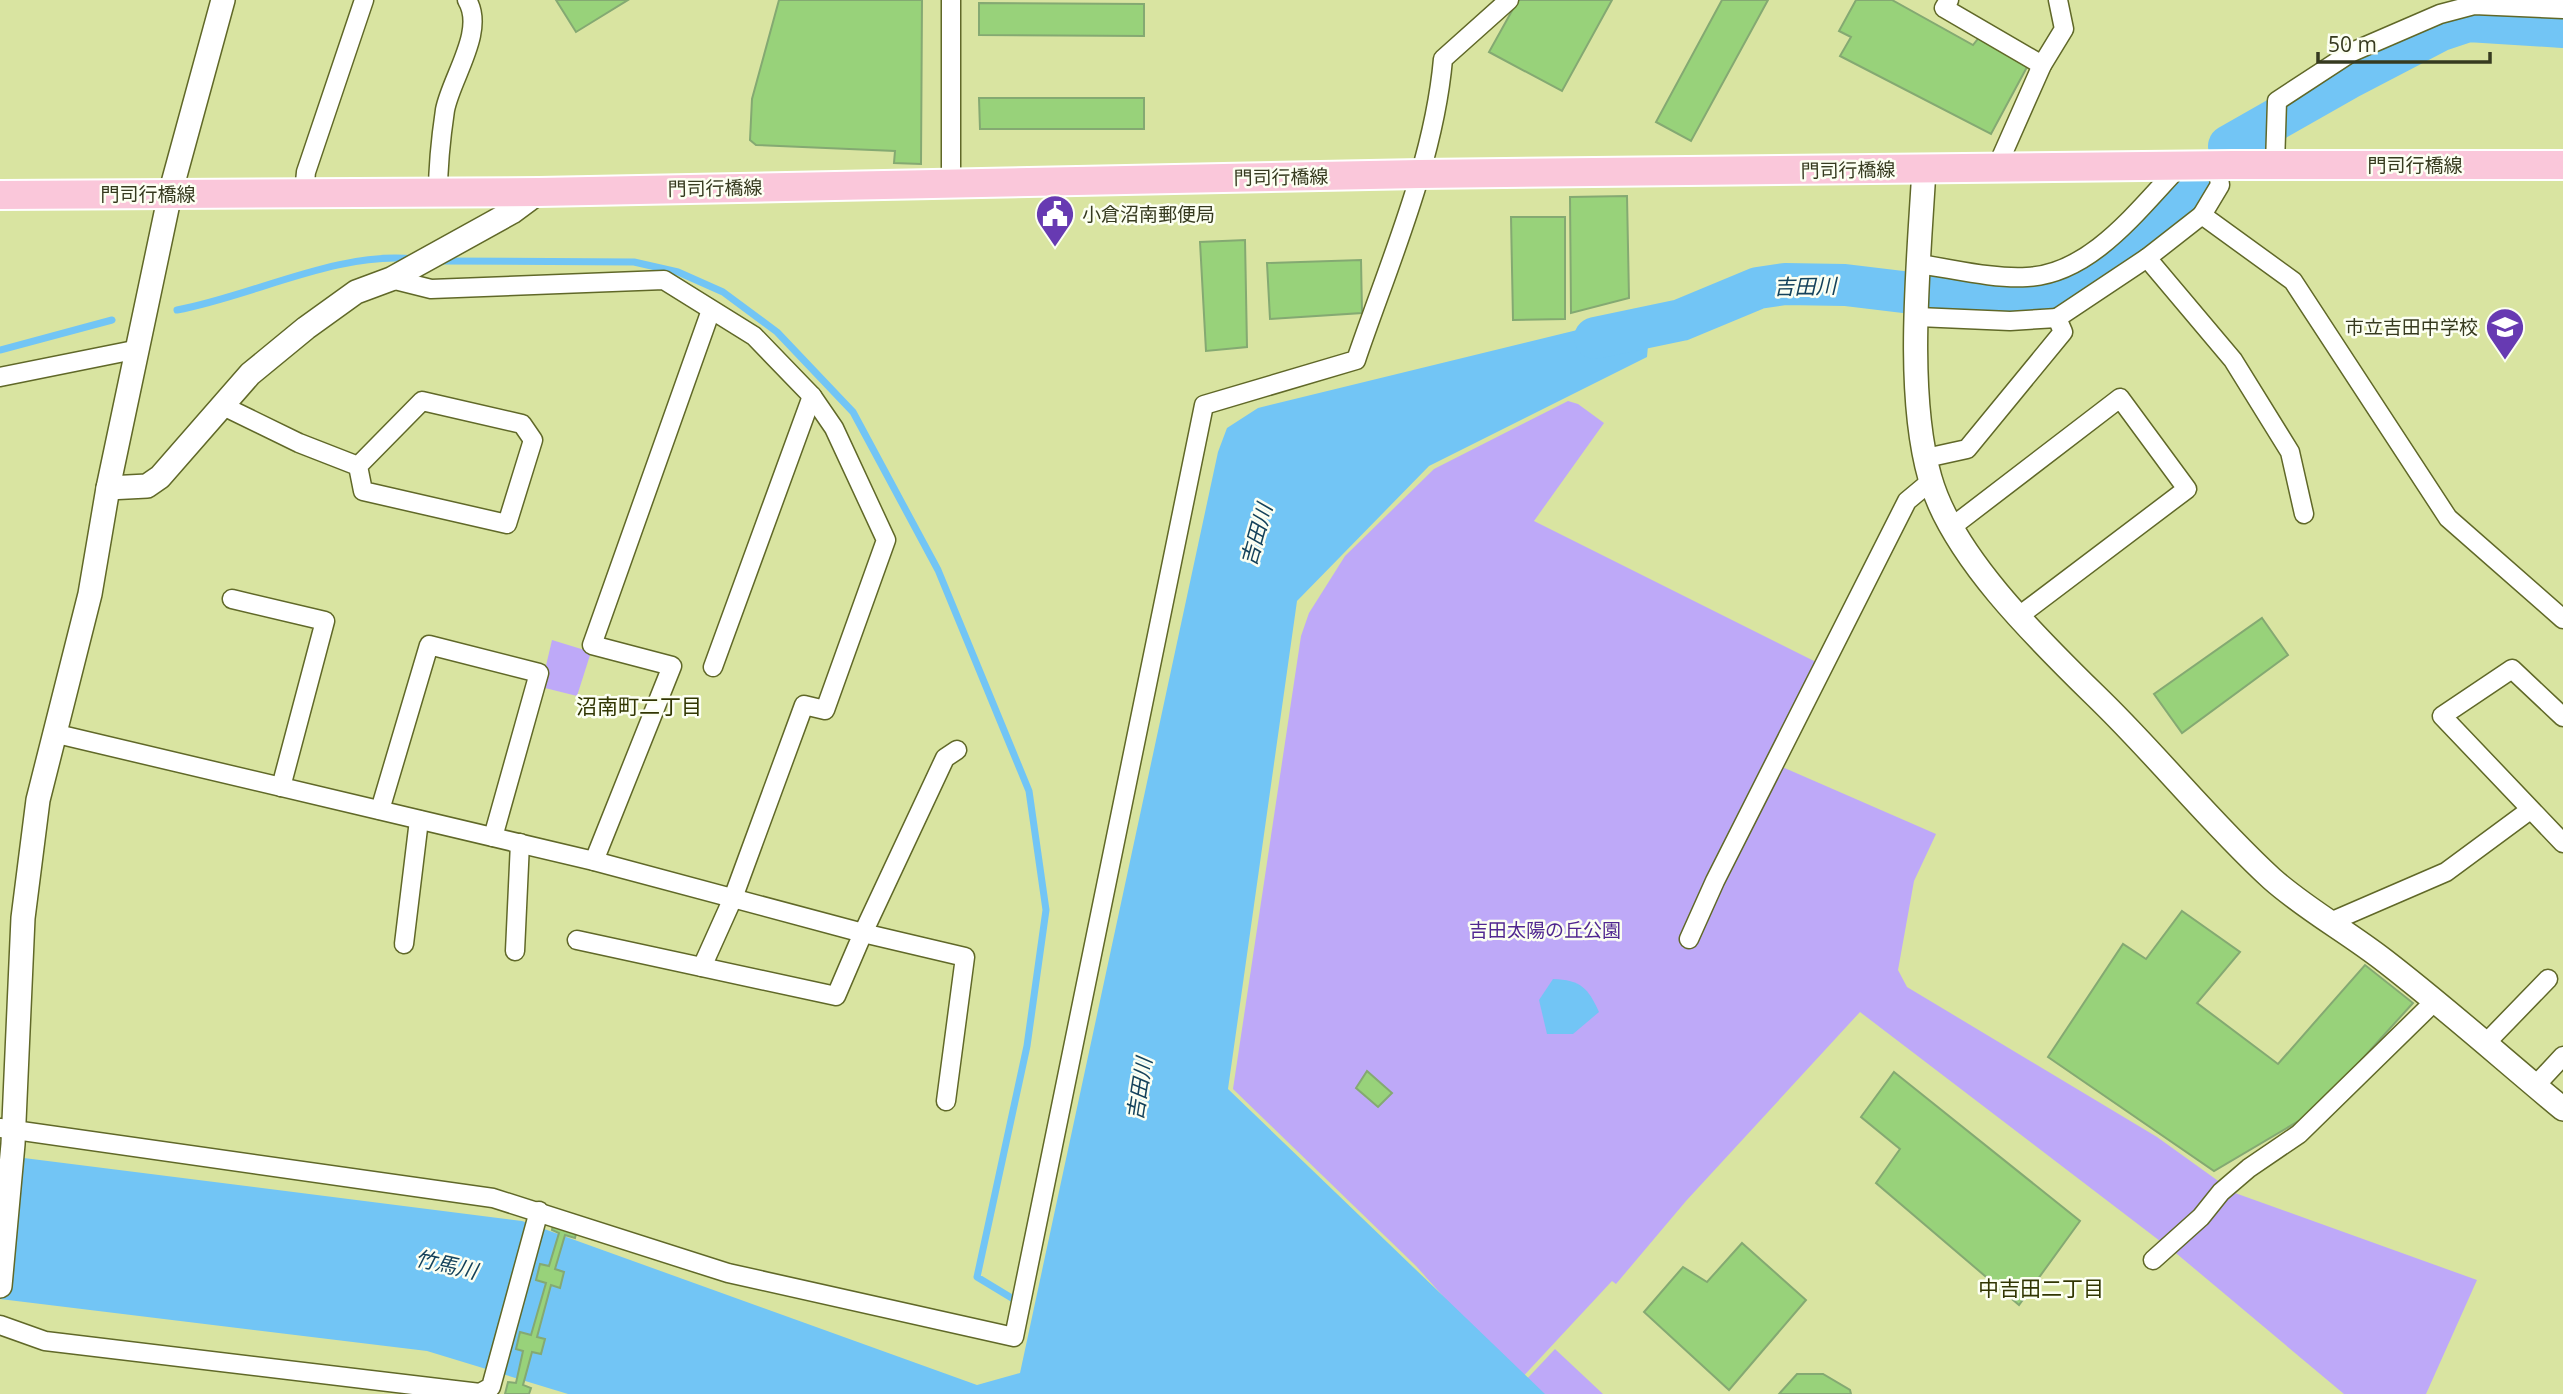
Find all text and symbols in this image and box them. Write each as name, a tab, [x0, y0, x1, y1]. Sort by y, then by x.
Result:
scale bar	[2318, 21, 2490, 65]
text: 50 m	[2328, 30, 2377, 58]
street label: 門司行橋線	[2367, 152, 2463, 178]
street label: 門司行橋線	[1800, 156, 1896, 184]
street label: 門司行橋線	[1233, 163, 1329, 191]
street label: 門司行橋線	[667, 174, 763, 202]
street label: 門司行橋線	[100, 181, 196, 207]
public building icon: 小倉沼南郵便局	[1034, 193, 1076, 248]
place label: 小倉沼南郵便局	[1082, 201, 1215, 227]
water label: 吉田川	[1773, 271, 1839, 301]
school or university icon: 市立吉田中学校	[2484, 306, 2526, 361]
place label: 市立吉田中学校	[2345, 314, 2478, 340]
water label: 吉田川	[1234, 499, 1279, 569]
district label: 沼南町二丁目	[576, 692, 702, 720]
park label: 吉田太陽の丘公園	[1469, 917, 1621, 943]
water label: 吉田川	[1120, 1054, 1158, 1122]
water label: 竹馬川	[412, 1243, 482, 1285]
district label: 中吉田二丁目	[1978, 1274, 2104, 1302]

